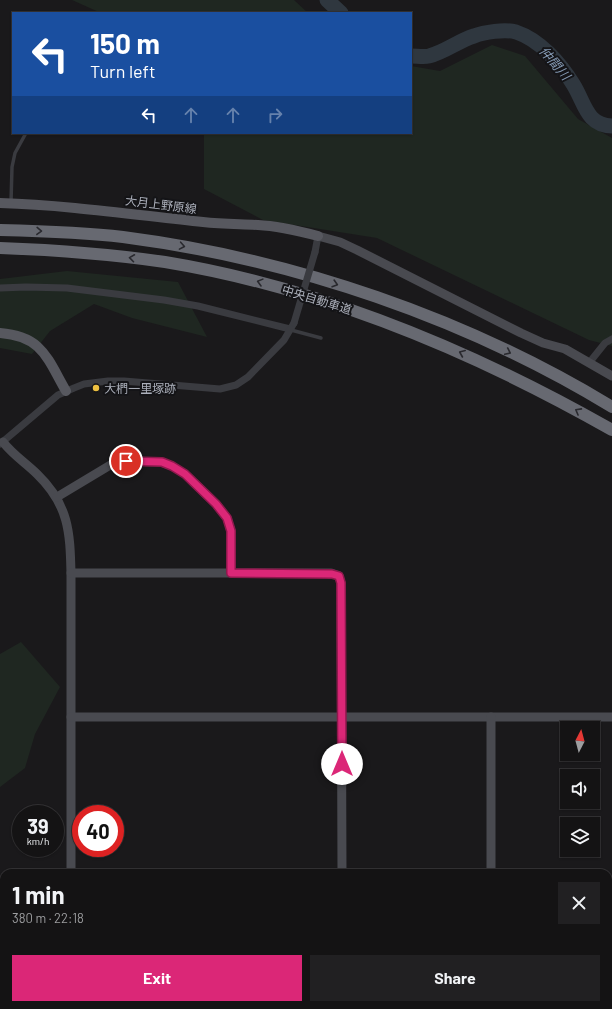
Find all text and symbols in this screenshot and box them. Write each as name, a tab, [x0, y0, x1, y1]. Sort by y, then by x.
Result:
text: 150 m	[90, 26, 160, 60]
icon: left	[24, 28, 76, 80]
water label: 仲間川	[536, 43, 575, 84]
text: Turn left	[90, 60, 156, 82]
icon: left	[138, 104, 160, 126]
icon: ahead	[180, 104, 202, 126]
icon: ahead	[222, 104, 244, 126]
icon: right	[264, 104, 286, 126]
street label: 大月上野原線	[124, 193, 198, 215]
one-way arrow	[36, 227, 42, 235]
one-way arrow	[179, 241, 185, 250]
one-way arrow	[129, 254, 135, 263]
one-way arrow	[257, 278, 264, 287]
one-way arrow	[332, 279, 339, 288]
street label: 中央自動車道	[281, 282, 353, 316]
one-way arrow	[504, 347, 512, 355]
one-way arrow	[458, 350, 466, 358]
place label: 大椚一里塚跡	[104, 381, 176, 395]
marker: 大椚一里塚跡	[91, 383, 101, 393]
one-way arrow	[575, 408, 582, 415]
pin	[109, 444, 143, 478]
icon: arrive	[115, 450, 137, 472]
north arrow	[560, 721, 600, 761]
map controls	[560, 721, 600, 857]
position arrow	[321, 743, 363, 785]
button: sound	[560, 769, 600, 809]
speed limit sign: 40	[72, 805, 124, 857]
text: 39	[27, 814, 49, 838]
button: layers	[560, 817, 600, 857]
text: km/h	[27, 835, 49, 847]
text: 1 min	[12, 880, 65, 909]
button: close	[558, 882, 600, 924]
text: 380 m · 22:18	[12, 910, 84, 926]
button: Exit	[12, 955, 302, 1001]
button: Share	[310, 955, 600, 1001]

